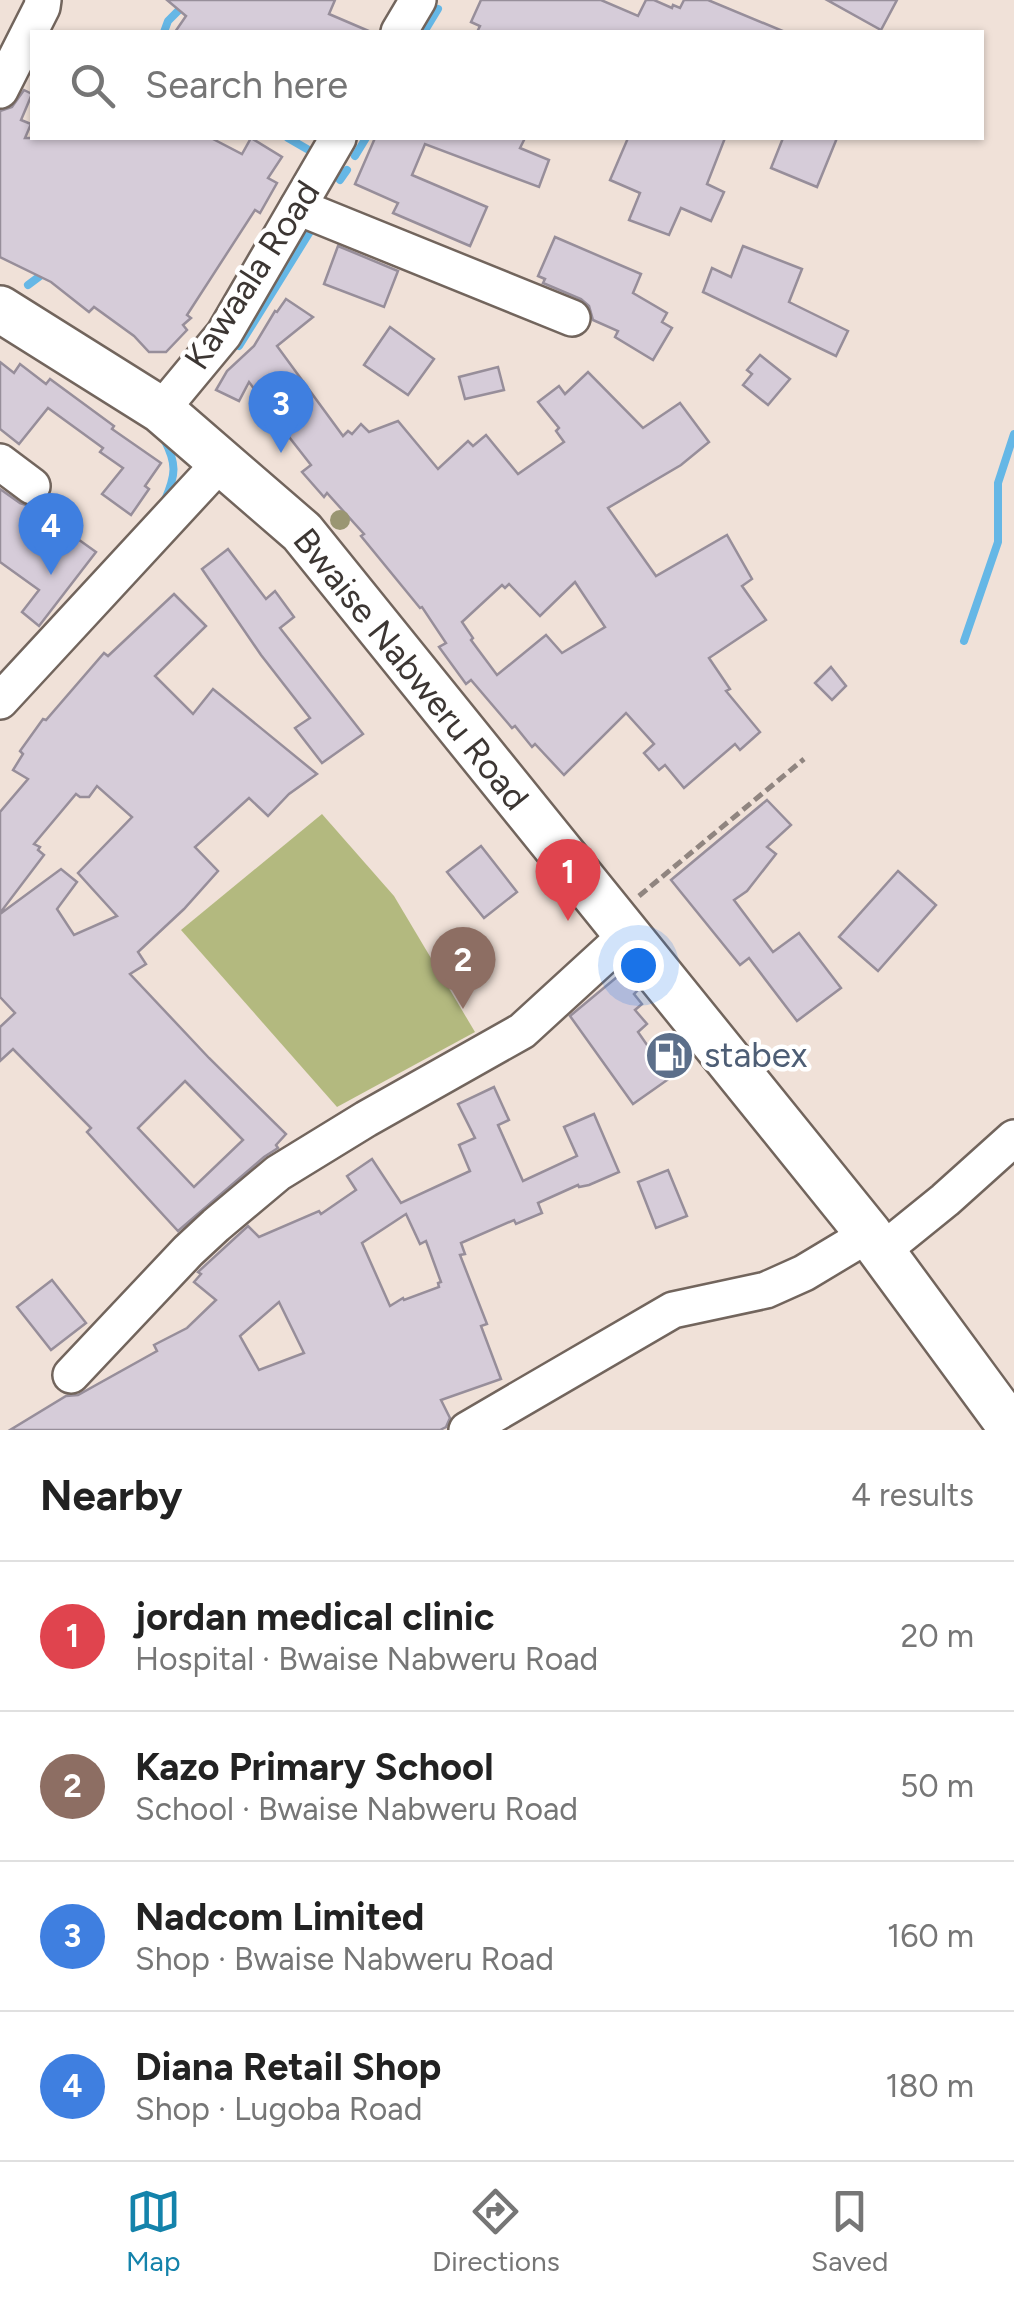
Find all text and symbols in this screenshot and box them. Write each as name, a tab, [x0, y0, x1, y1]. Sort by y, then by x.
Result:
search box	[30, 30, 984, 140]
icon: search	[65, 58, 120, 113]
text: Search here	[145, 62, 348, 108]
street label: Kawaala Road	[176, 173, 328, 377]
pin: 3	[248, 370, 314, 453]
pin: 4	[18, 492, 84, 575]
street label: Bwaise Nabweru Road	[284, 520, 538, 818]
pin: 1	[536, 838, 600, 921]
pin: 2	[430, 926, 496, 1009]
your location	[613, 940, 664, 991]
fuel station icon: stabex	[643, 1029, 695, 1081]
place label: stabex	[704, 1034, 808, 1076]
text: Nearby	[40, 1470, 182, 1521]
text: 4 results	[851, 1476, 974, 1514]
text: jordan medical clinic	[135, 1594, 495, 1640]
text: 1	[66, 1617, 79, 1655]
text: 20 m	[900, 1617, 974, 1655]
text: Hospital · Bwaise Nabweru Road	[135, 1640, 598, 1678]
text: Kazo Primary School	[135, 1744, 494, 1790]
text: 2	[63, 1767, 82, 1805]
text: 50 m	[900, 1767, 974, 1805]
text: School · Bwaise Nabweru Road	[135, 1790, 578, 1828]
text: Nadcom Limited	[135, 1894, 424, 1940]
text: 3	[64, 1917, 81, 1955]
text: 160 m	[887, 1917, 974, 1955]
text: Shop · Bwaise Nabweru Road	[135, 1940, 554, 1978]
text: Diana Retail Shop	[135, 2044, 441, 2090]
text: 4	[62, 2067, 83, 2105]
text: 180 m	[885, 2067, 974, 2105]
text: Shop · Lugoba Road	[135, 2090, 422, 2128]
tab: Map	[126, 2184, 181, 2278]
tab: Directions	[432, 2184, 560, 2278]
tab: Saved	[811, 2184, 888, 2278]

